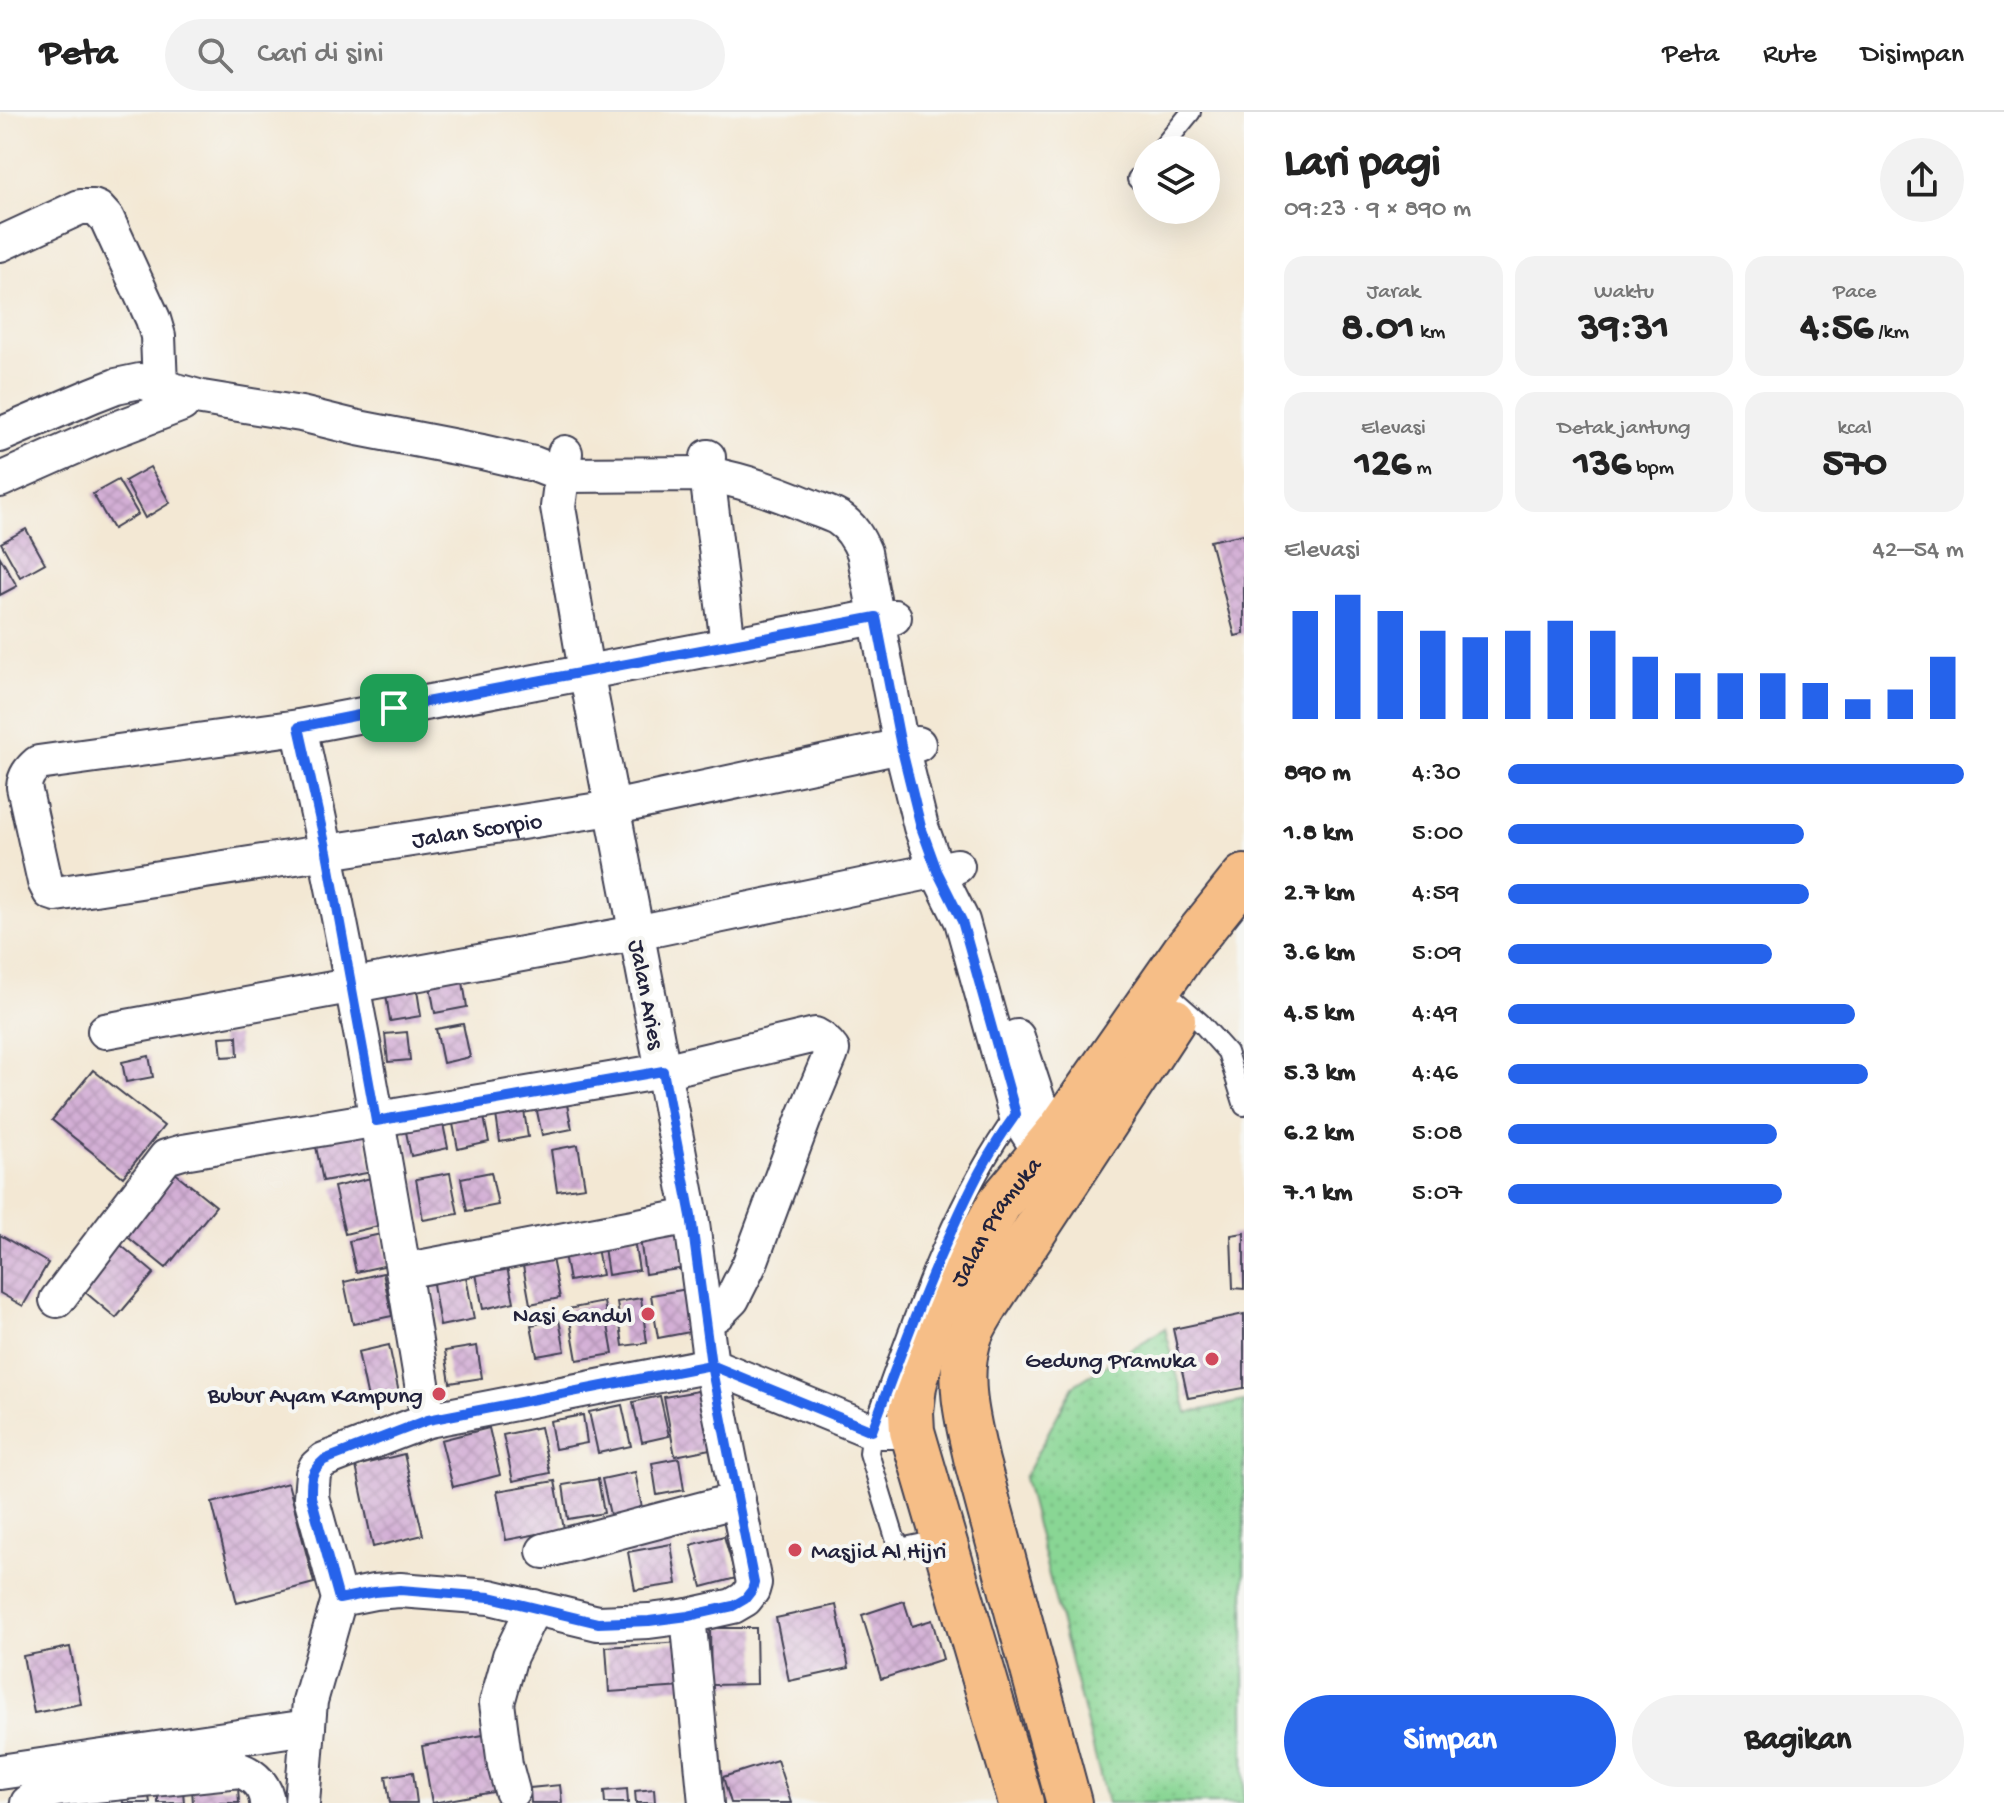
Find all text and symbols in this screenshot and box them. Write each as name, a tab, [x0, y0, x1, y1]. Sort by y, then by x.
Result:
search box	[165, 19, 725, 91]
text: Peta	[40, 33, 117, 77]
icon: search	[193, 33, 237, 77]
text: Cari di sini	[257, 38, 384, 73]
text: Peta	[1662, 39, 1719, 72]
text: Rute	[1763, 39, 1817, 72]
text: Disimpan	[1861, 39, 1964, 72]
map controls	[1132, 136, 1220, 224]
button: layers	[1132, 136, 1220, 224]
button: share	[1880, 138, 1964, 222]
text: Lari pagi	[1284, 139, 1441, 191]
text: 09:23 · 9 × 890 m	[1284, 195, 1471, 226]
text: Jarak	[1366, 280, 1420, 306]
text: Waktu	[1594, 280, 1654, 306]
text: Pace	[1833, 280, 1876, 306]
text: 8.01	[1341, 306, 1415, 353]
text: 39:31	[1579, 306, 1669, 353]
text: 4:56	[1800, 306, 1873, 353]
text: km	[1415, 320, 1445, 346]
text: /km	[1873, 320, 1909, 346]
text: Elevasi	[1361, 416, 1426, 442]
text: Detak jantung	[1557, 416, 1691, 442]
text: kcal	[1837, 416, 1872, 442]
text: 126	[1355, 442, 1411, 489]
text: 136	[1574, 442, 1631, 489]
text: 570	[1822, 442, 1887, 489]
text: m	[1411, 456, 1432, 482]
text: bpm	[1631, 456, 1674, 482]
text: Elevasi	[1284, 536, 1360, 567]
text: 42–54 m	[1872, 536, 1964, 567]
pin	[360, 674, 428, 742]
icon: arrive	[372, 686, 416, 730]
text: 890 m	[1284, 759, 1351, 790]
text: 4:30	[1412, 759, 1461, 790]
street label: Jalan Scorpio	[410, 808, 544, 857]
text: 1.8 km	[1284, 819, 1353, 850]
text: 5:00	[1412, 819, 1463, 850]
text: 2.7 km	[1284, 879, 1355, 910]
text: 4:59	[1412, 879, 1459, 910]
street label: Jalan Aries	[620, 938, 670, 1053]
text: 3.6 km	[1284, 939, 1355, 970]
text: 5:09	[1412, 939, 1462, 970]
text: 4.5 km	[1284, 999, 1354, 1030]
text: 4:49	[1412, 999, 1458, 1030]
text: 5.3 km	[1284, 1059, 1356, 1090]
text: 4:46	[1412, 1059, 1458, 1090]
text: 6.2 km	[1284, 1119, 1354, 1150]
text: 5:08	[1412, 1119, 1463, 1150]
street label: Jalan Pramuka	[946, 1152, 1050, 1293]
text: 7.1 km	[1284, 1179, 1352, 1210]
text: 5:07	[1412, 1179, 1462, 1210]
place label: Nasi Gandul	[513, 1303, 632, 1332]
marker: Nasi Gandul	[639, 1305, 657, 1323]
place label: Gedung Pramuka	[1025, 1348, 1197, 1377]
marker: Gedung Pramuka	[1203, 1350, 1221, 1368]
place label: Bubur Ayam Kampung	[207, 1383, 423, 1412]
marker: Bubur Ayam Kampung	[430, 1385, 448, 1403]
place label: Masjid Al Hijri	[811, 1539, 946, 1568]
marker: Masjid Al Hijri	[786, 1541, 804, 1559]
button: Simpan	[1284, 1695, 1616, 1787]
button: Bagikan	[1632, 1695, 1964, 1787]

